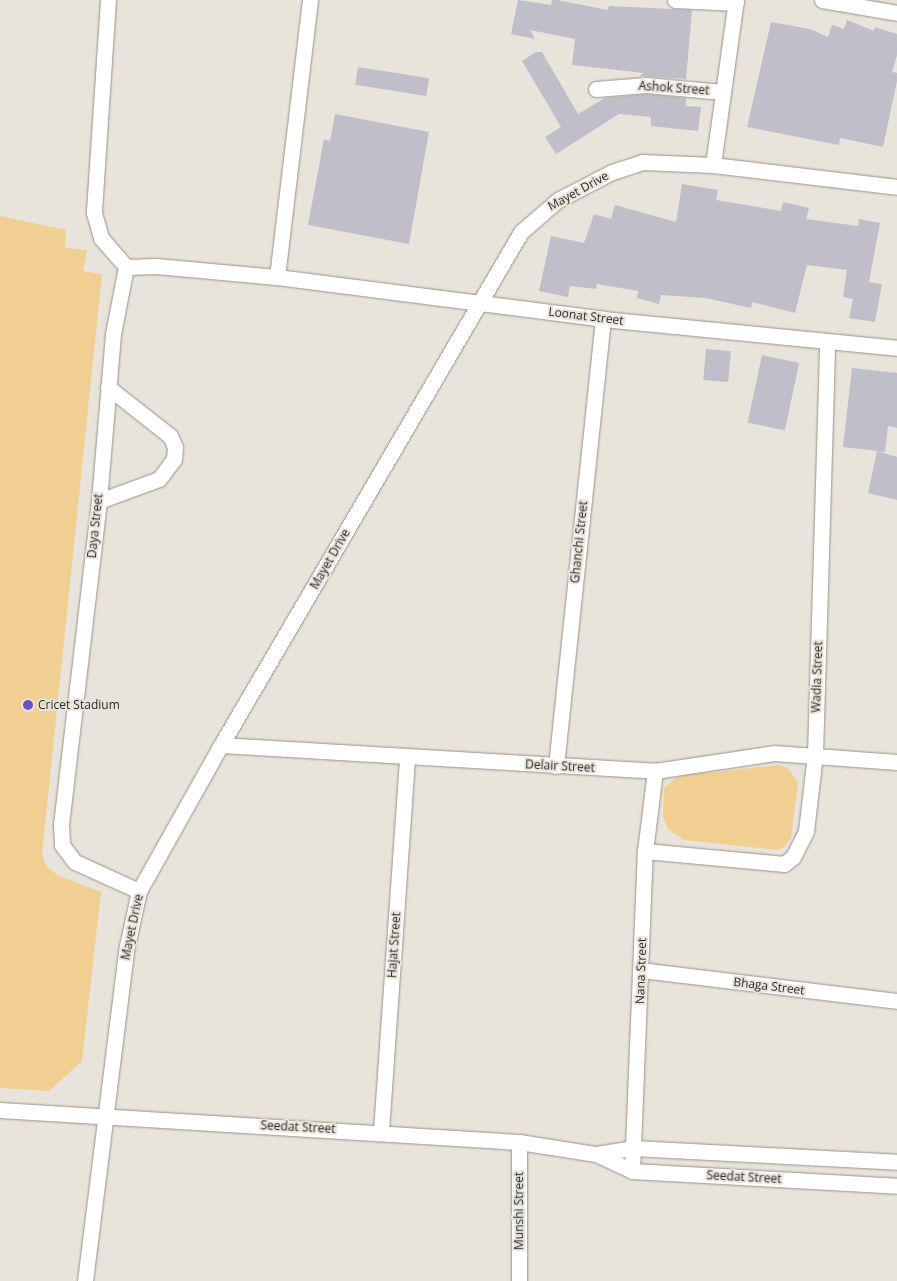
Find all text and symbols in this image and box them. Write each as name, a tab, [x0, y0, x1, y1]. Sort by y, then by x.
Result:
street label: Ashok Street	[638, 78, 710, 98]
street label: Mayet Drive	[545, 168, 611, 214]
street label: Loonat Street	[548, 304, 624, 328]
street label: Daya Street	[84, 493, 106, 559]
street label: Ghanchi Street	[568, 500, 590, 584]
street label: Mayet Drive	[307, 526, 353, 592]
street label: Wadia Street	[809, 641, 825, 713]
place label: Cricet Stadium	[38, 698, 120, 712]
marker: Cricet Stadium	[22, 699, 34, 711]
street label: Delair Street	[525, 757, 595, 775]
street label: Mayet Drive	[118, 893, 146, 961]
street label: Hajat Street	[385, 912, 403, 978]
street label: Nana Street	[633, 938, 649, 1004]
street label: Bhaga Street	[733, 974, 805, 998]
street label: Seedat Street	[260, 1118, 336, 1136]
street label: Seedat Street	[706, 1168, 782, 1186]
street label: Munshi Street	[512, 1172, 526, 1250]

